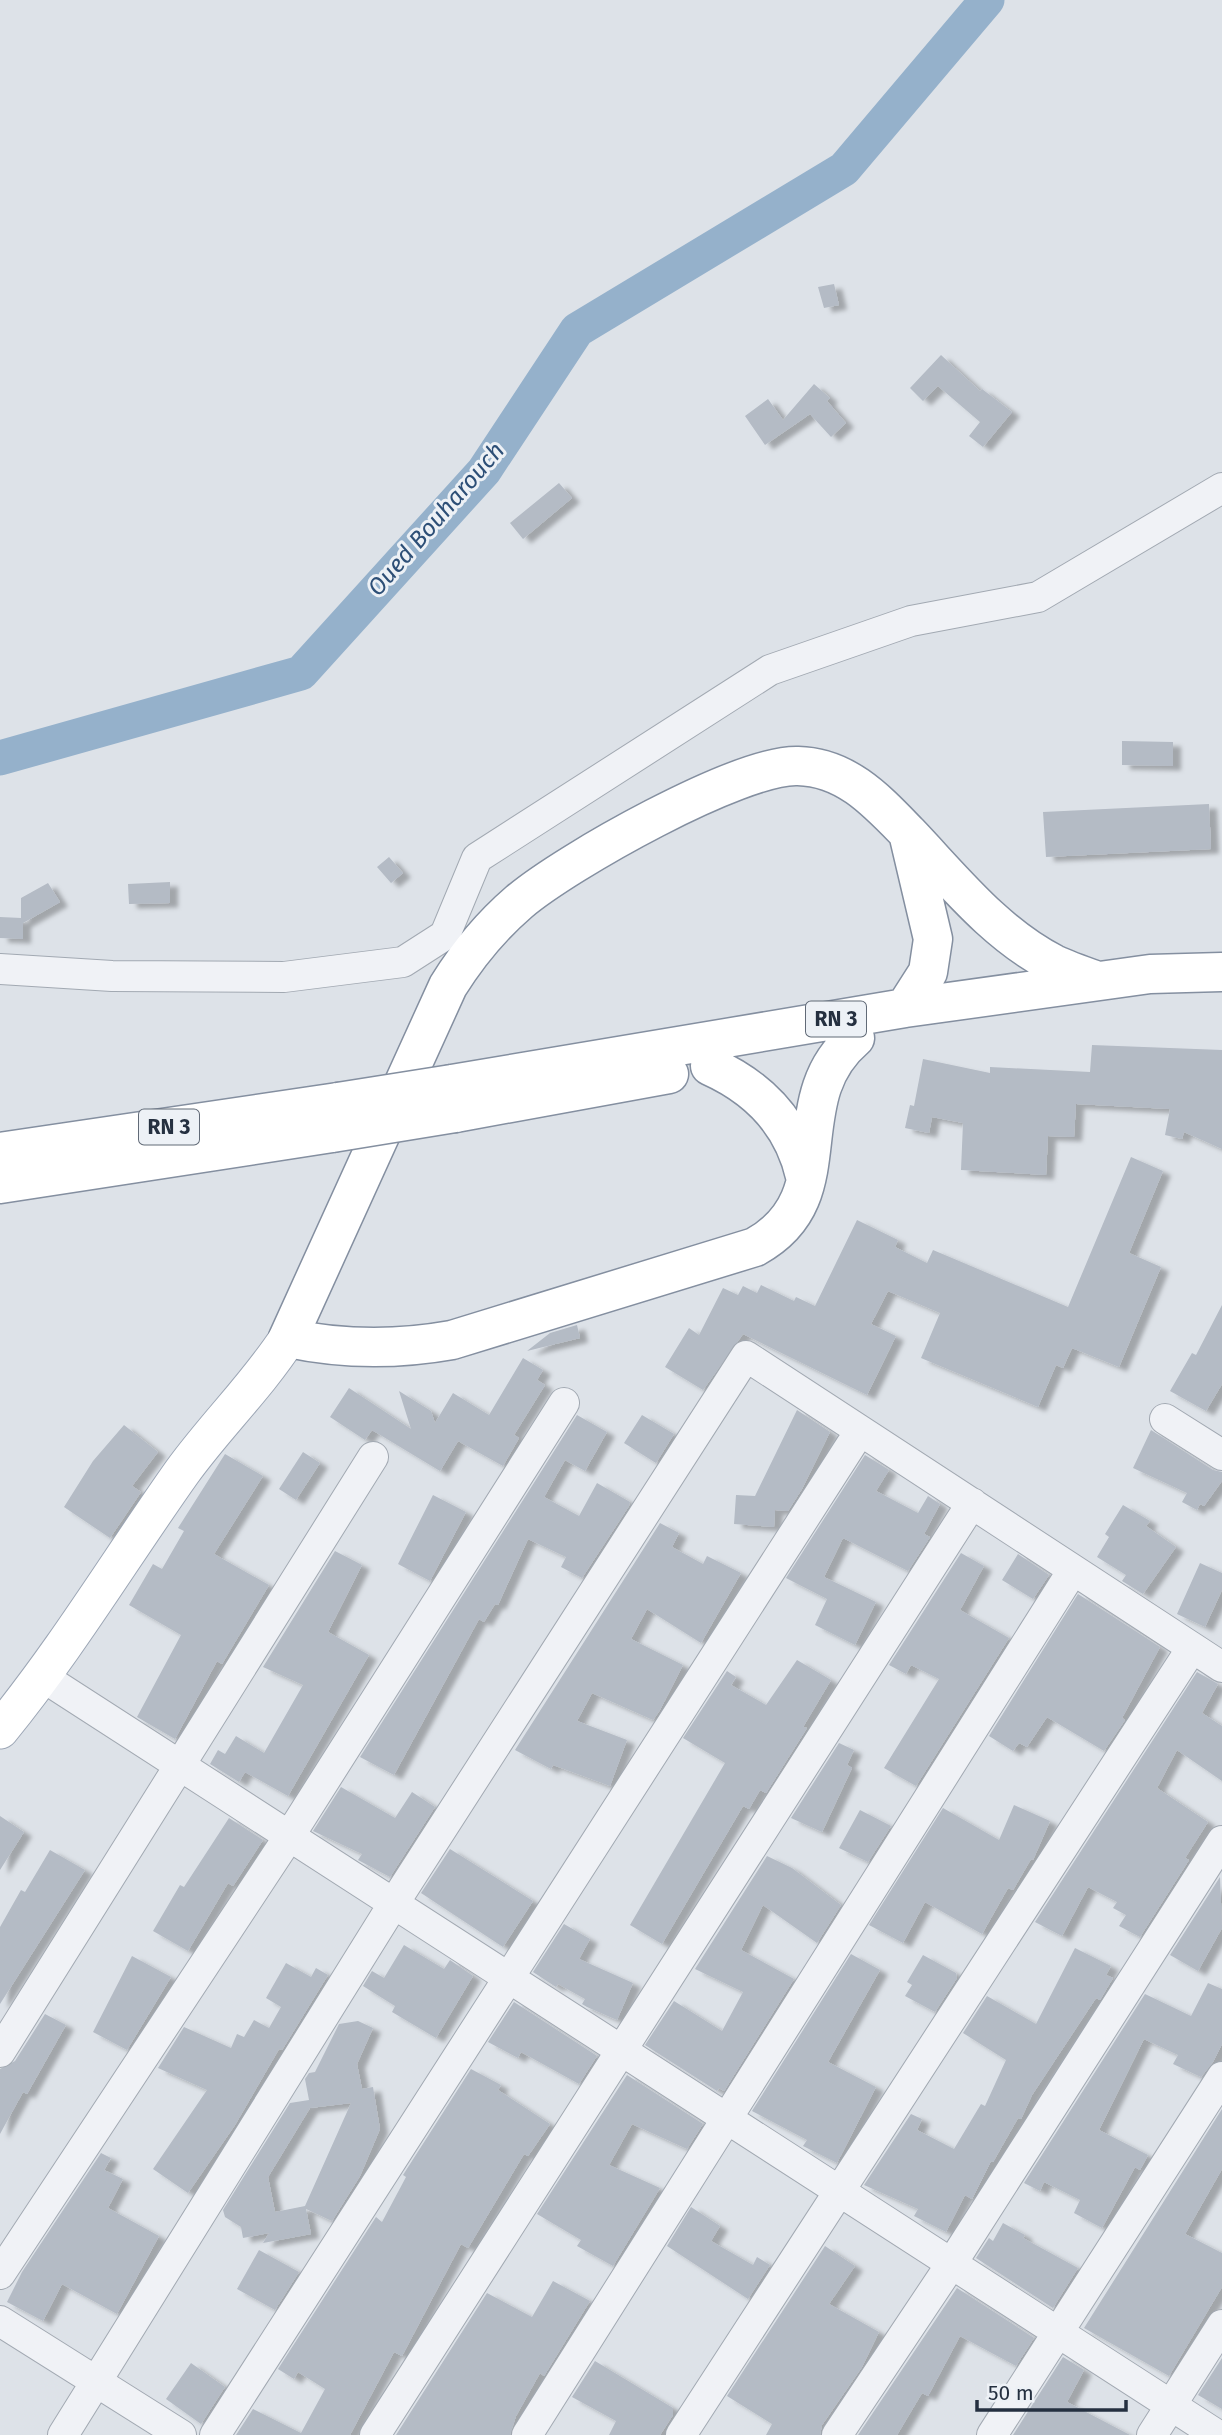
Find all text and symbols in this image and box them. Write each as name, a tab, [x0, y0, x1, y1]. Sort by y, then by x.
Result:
water label: Oued Bouharouch	[362, 437, 510, 601]
road number: RN 3	[806, 1002, 866, 1036]
road number: RN 3	[139, 1110, 199, 1144]
scale bar	[977, 2368, 1126, 2412]
text: 50 m	[988, 2380, 1034, 2406]

